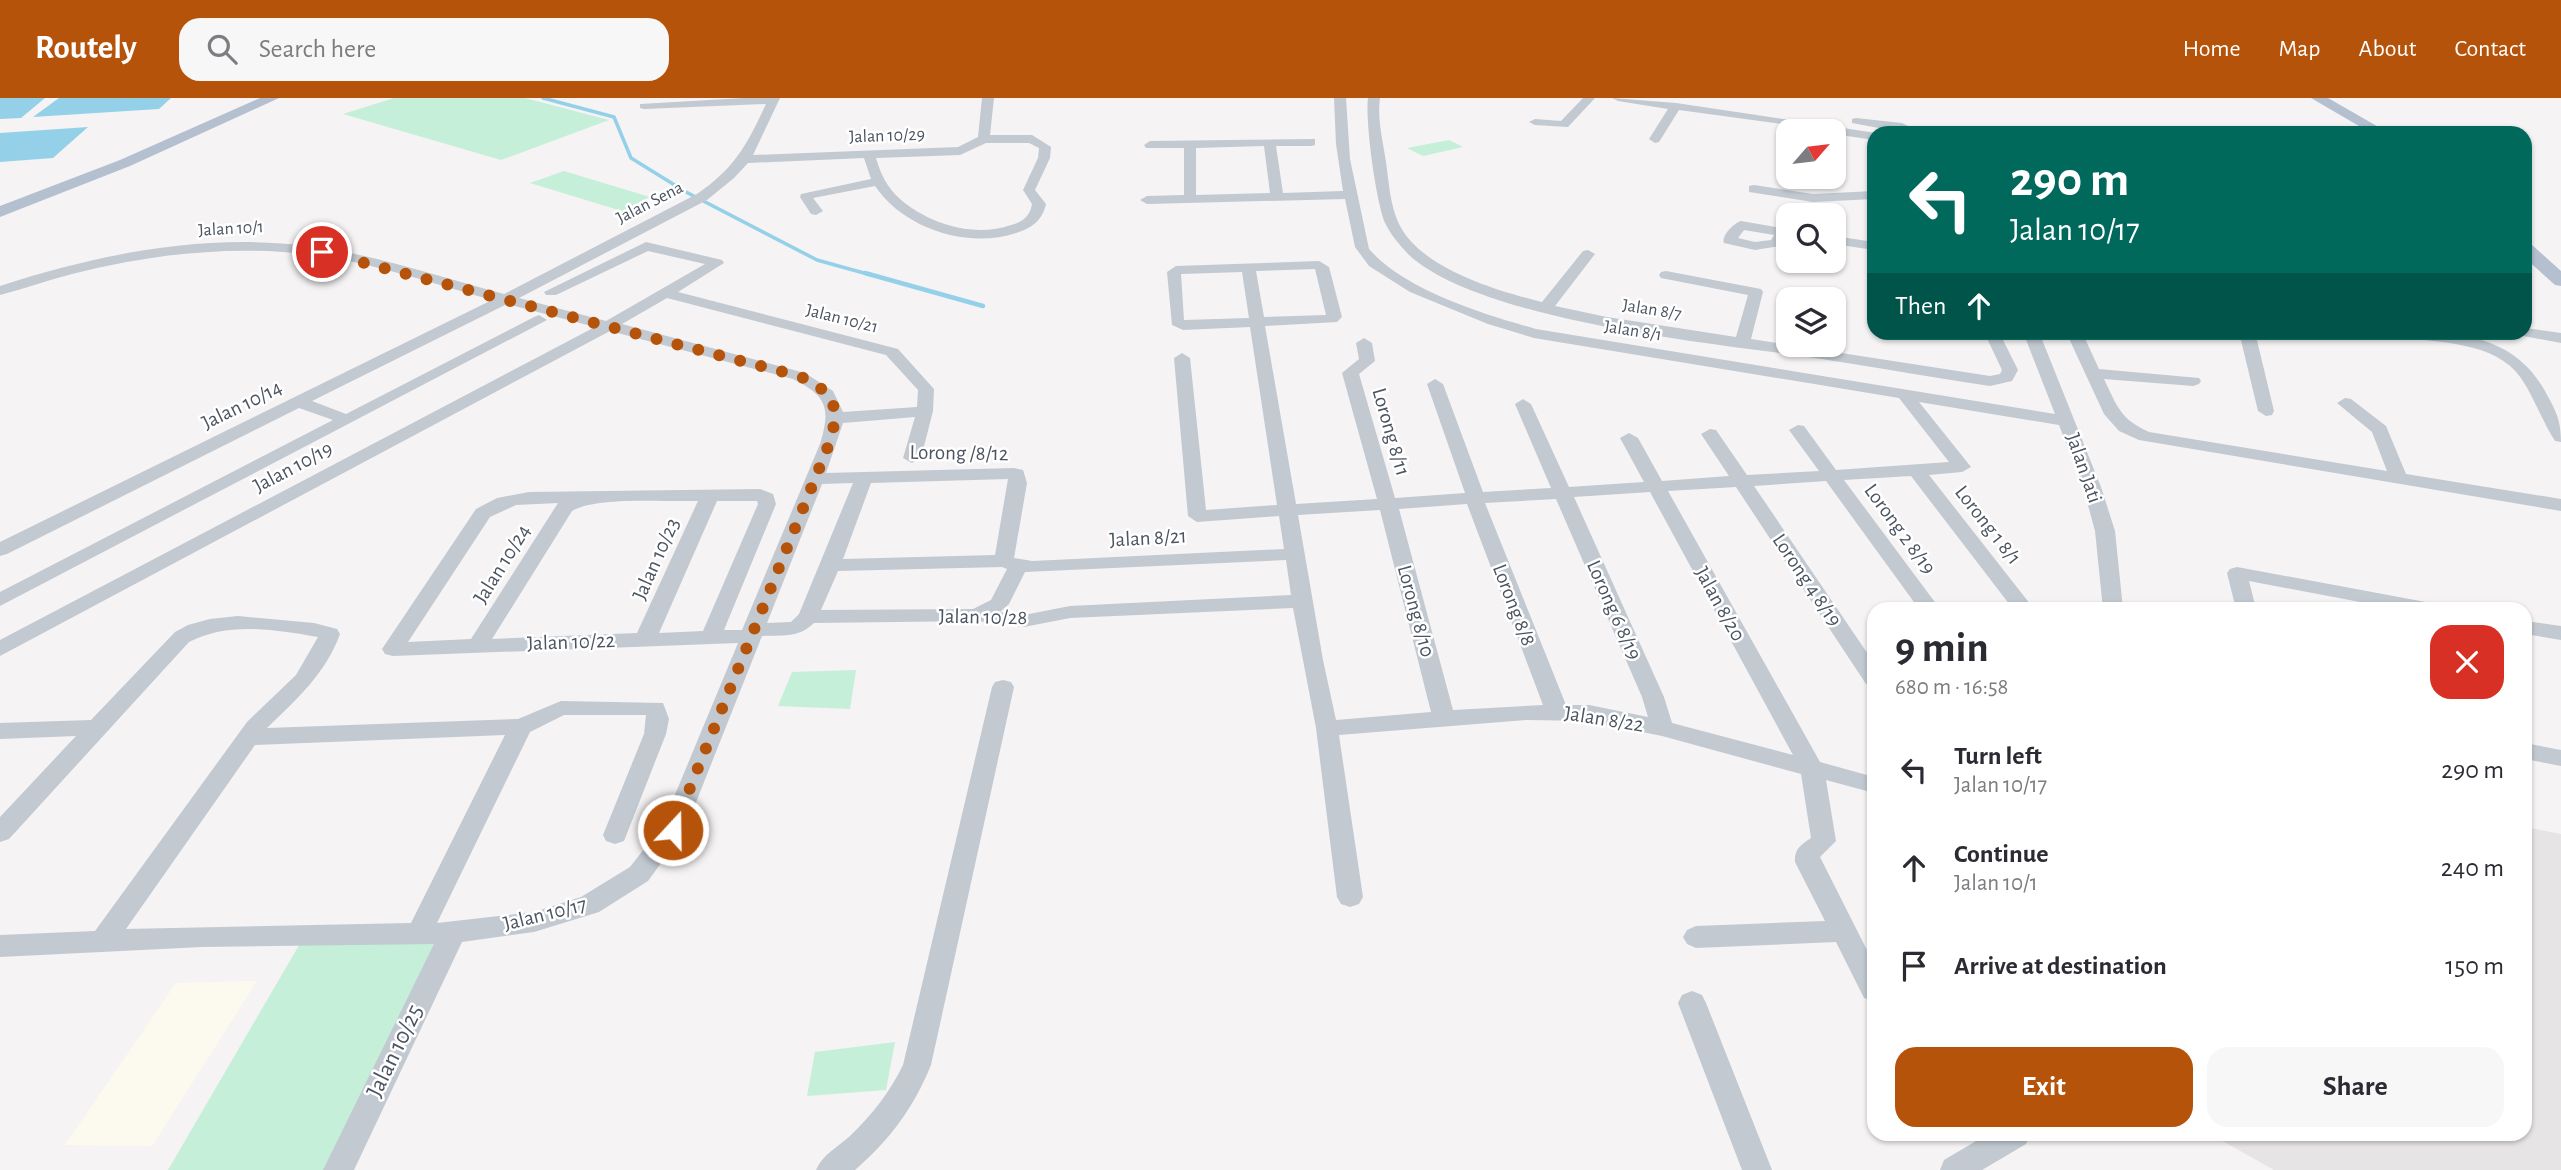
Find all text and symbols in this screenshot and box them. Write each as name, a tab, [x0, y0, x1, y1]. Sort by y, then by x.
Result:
search box	[179, 18, 669, 81]
icon: search	[203, 30, 241, 68]
text: Routely	[35, 32, 137, 65]
text: Search here	[259, 36, 376, 62]
text: Home	[2183, 37, 2241, 61]
text: Map	[2279, 37, 2321, 61]
text: About	[2359, 37, 2416, 61]
text: Contact	[2454, 37, 2526, 61]
north arrow	[1776, 119, 1846, 189]
map controls	[1776, 119, 1846, 357]
street label: Jalan 10/29	[849, 126, 925, 146]
icon: left	[1895, 154, 1986, 245]
text: 290 m	[2010, 156, 2129, 205]
street label: Jalan Sena	[614, 179, 686, 227]
button: search	[1776, 203, 1846, 273]
text: Jalan 10/17	[2010, 214, 2140, 246]
street label: Jalan 10/1	[198, 218, 264, 240]
pin	[292, 222, 352, 282]
icon: arrive	[303, 233, 341, 271]
button: layers	[1776, 287, 1846, 357]
icon: ahead	[1960, 287, 1998, 325]
text: Then	[1895, 293, 1946, 319]
street label: Jalan 8/7	[1621, 296, 1683, 324]
street label: Jalan 10/21	[804, 301, 880, 337]
street label: Jalan 8/1	[1603, 318, 1663, 344]
street label: Jalan 10/14	[199, 377, 285, 433]
street label: Lorong 8/11	[1368, 386, 1414, 478]
street label: Jalan Jati	[2062, 430, 2106, 506]
street label: Jalan 10/19	[250, 437, 336, 497]
street label: Lorong /8/12	[909, 442, 1009, 464]
street label: Lorong 2 8/19	[1860, 480, 1940, 578]
street label: Lorong 1 8/1	[1951, 482, 2025, 568]
street label: Jalan 10/23	[629, 515, 683, 603]
street label: Jalan 10/24	[470, 521, 534, 607]
street label: Jalan 8/21	[1109, 525, 1187, 551]
street label: Lorong 4 8/19	[1768, 530, 1846, 630]
street label: Lorong 6 8/19	[1583, 557, 1645, 663]
street label: Lorong 8/8	[1489, 561, 1539, 649]
street label: Lorong 8/10	[1394, 563, 1438, 659]
street label: Jalan 8/20	[1691, 563, 1749, 645]
street label: Jalan 10/28	[939, 606, 1027, 628]
button: close	[2430, 625, 2504, 699]
text: 9 min	[1895, 627, 1989, 669]
street label: Jalan 10/22	[527, 630, 615, 654]
text: 680 m · 16:58	[1895, 676, 2008, 699]
street label: Jalan 8/22	[1563, 702, 1645, 736]
text: Turn left	[1954, 743, 2042, 769]
icon: left	[1895, 751, 1933, 789]
text: 290 m	[2441, 757, 2504, 783]
text: Jalan 10/17	[1954, 774, 2047, 797]
position arrow	[636, 793, 710, 867]
text: Continue	[1954, 841, 2049, 867]
icon: ahead	[1895, 849, 1933, 887]
text: 240 m	[2441, 855, 2504, 881]
text: Jalan 10/1	[1954, 872, 2038, 895]
street label: Jalan 10/17	[501, 893, 589, 934]
icon: arrive	[1895, 947, 1933, 985]
text: Arrive at destination	[1954, 953, 2167, 979]
text: 150 m	[2445, 953, 2504, 979]
street label: Jalan 10/25	[362, 1001, 428, 1101]
button: Exit	[1895, 1047, 2193, 1127]
button: Share	[2207, 1047, 2504, 1127]

